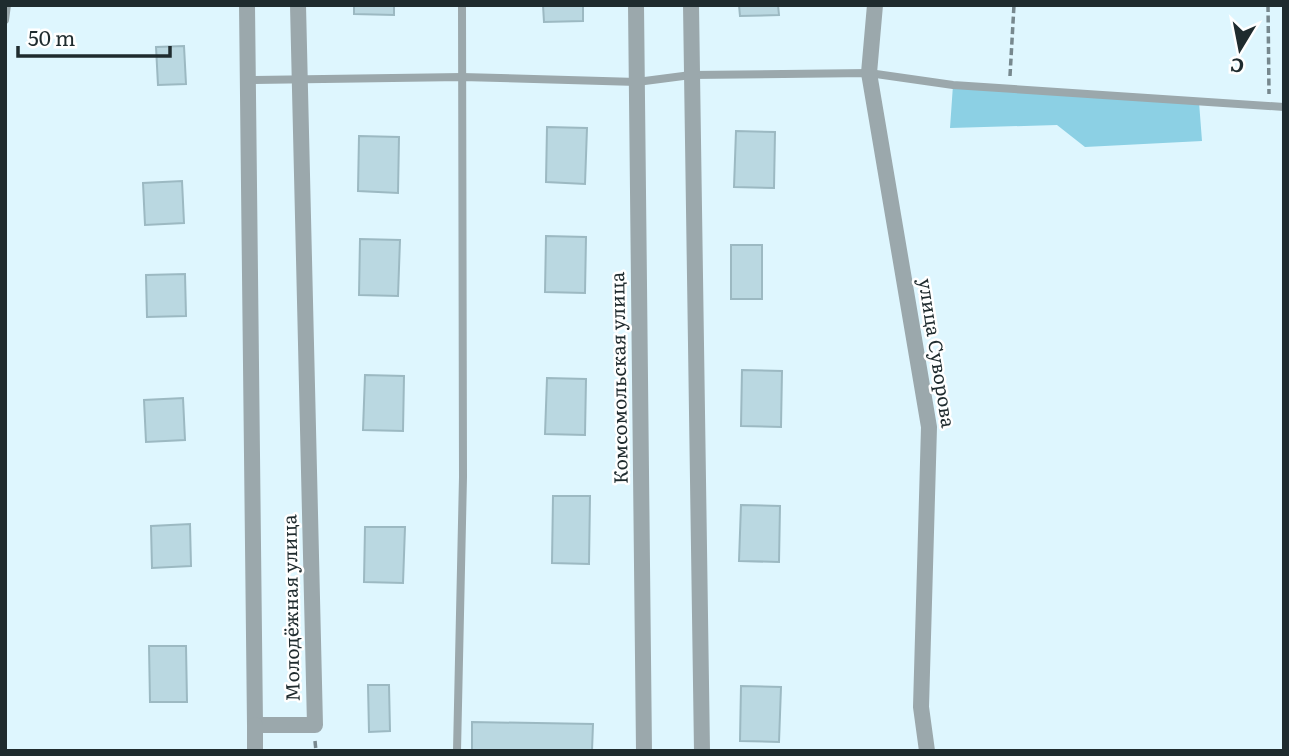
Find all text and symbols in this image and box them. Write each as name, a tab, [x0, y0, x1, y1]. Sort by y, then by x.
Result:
scale bar	[18, 14, 170, 58]
north arrow	[1205, 14, 1275, 84]
text: 50 m	[28, 21, 75, 52]
text: С	[1228, 52, 1246, 82]
street label: Комсомольская улица	[602, 271, 634, 484]
street label: улица Суворова	[912, 276, 964, 430]
street label: Молодёжная улица	[274, 513, 306, 702]

